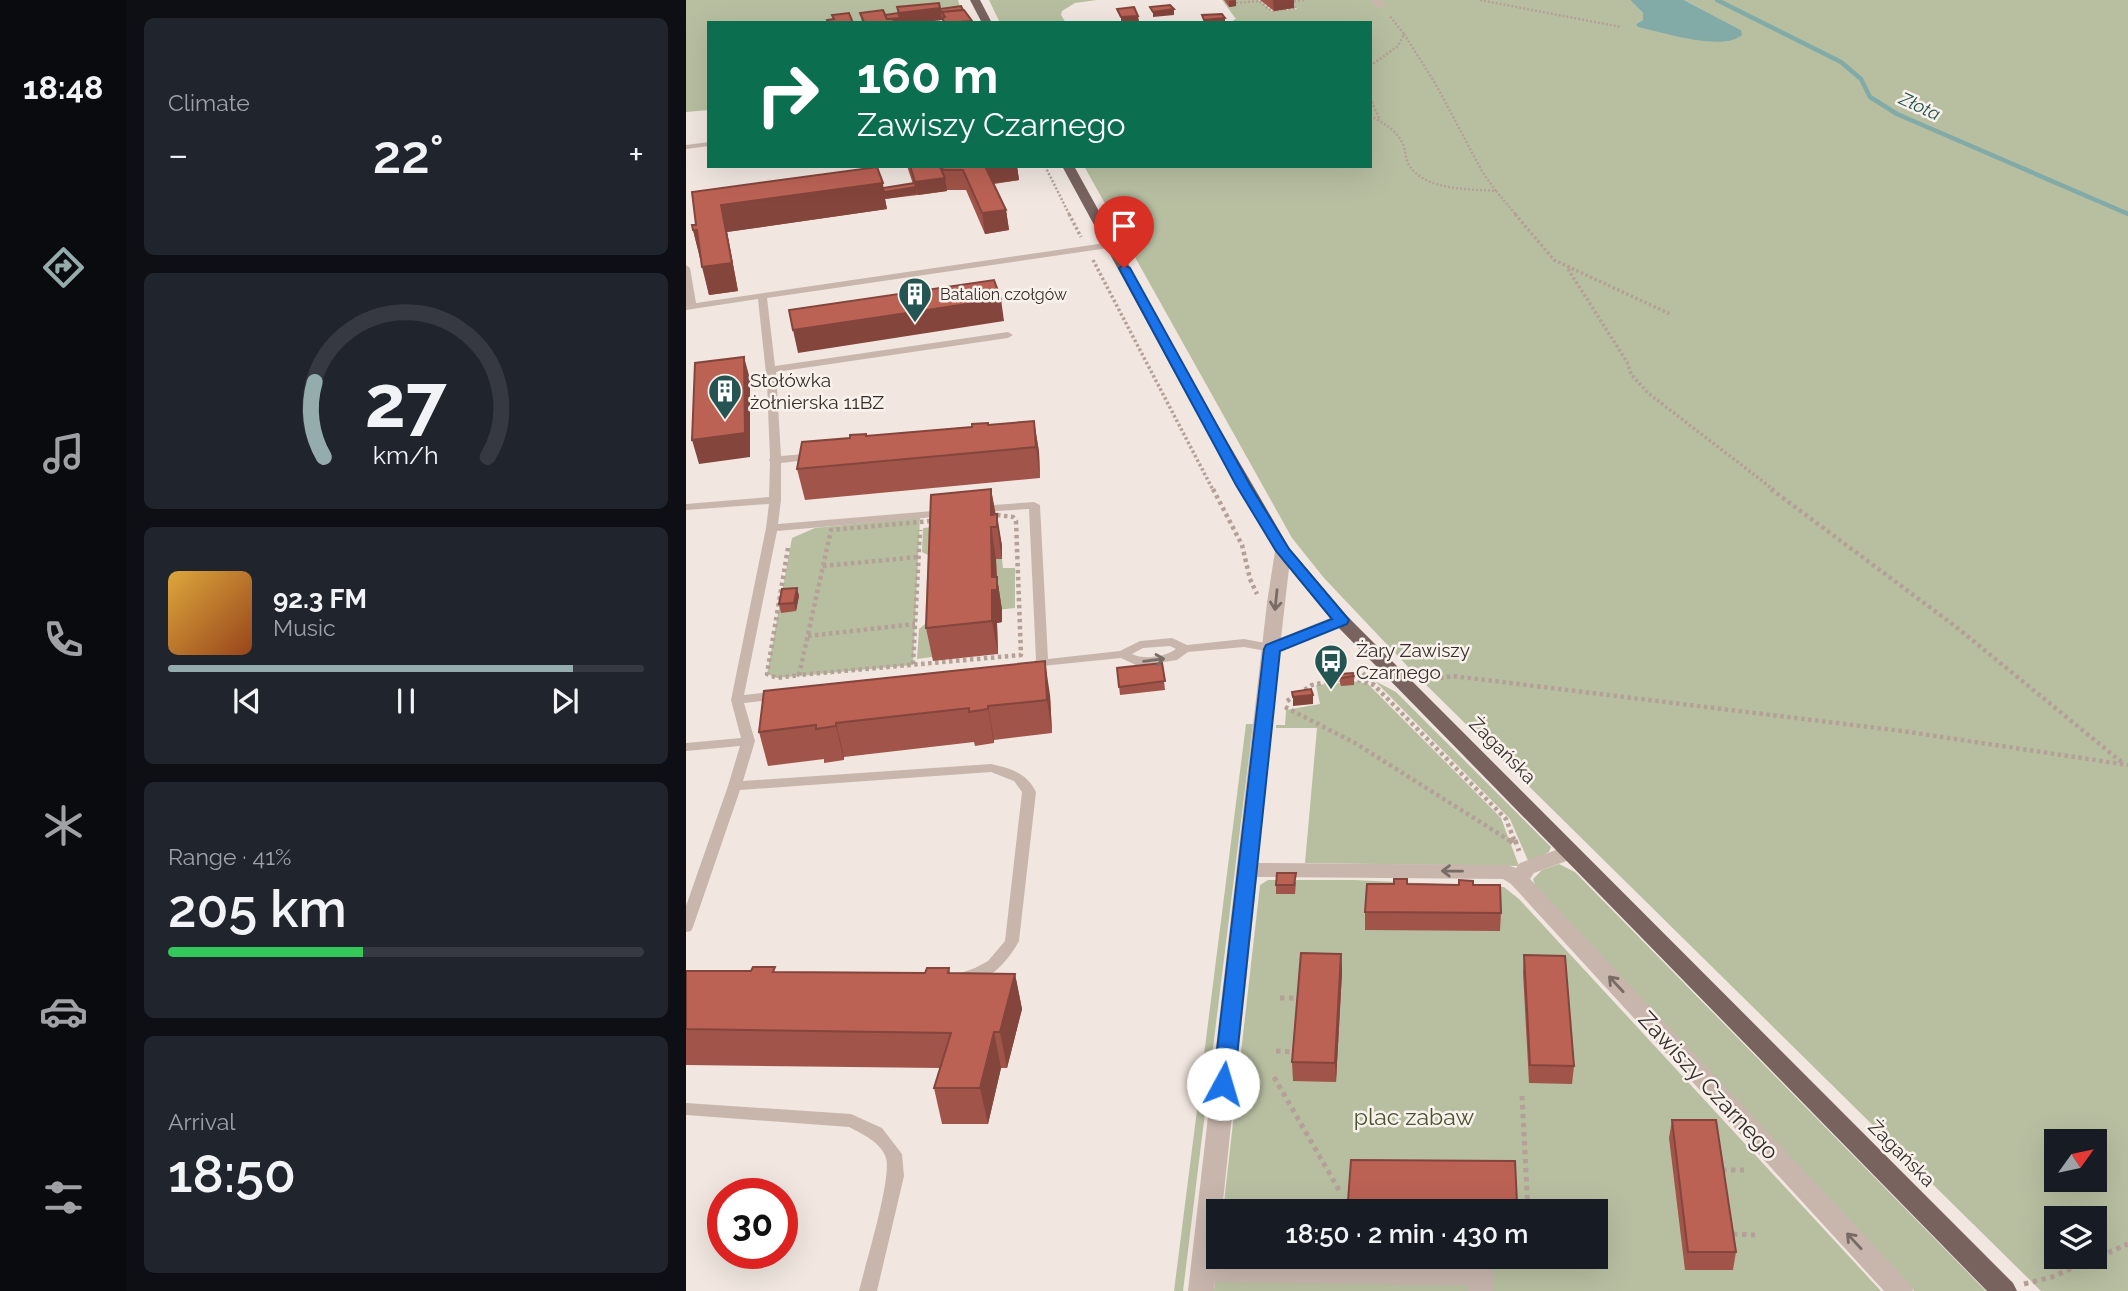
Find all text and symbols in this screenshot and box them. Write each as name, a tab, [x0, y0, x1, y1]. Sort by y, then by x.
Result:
text: 160 m	[857, 47, 998, 104]
icon: right	[742, 49, 833, 140]
text: 18:48	[23, 69, 103, 106]
water label: Złota	[1896, 87, 1944, 125]
text: Climate	[168, 89, 250, 116]
text: Zawiszy Czarnego	[857, 106, 1126, 143]
text: 22°	[373, 124, 444, 185]
text: −	[168, 132, 188, 177]
text: +	[628, 132, 644, 177]
pin	[1094, 196, 1154, 268]
icon: arrive	[1105, 207, 1143, 245]
icon: directions	[39, 243, 88, 292]
building icon: Batalion czołgów	[896, 275, 934, 324]
place label: Batalion czołgów	[940, 285, 1067, 304]
text: 27	[365, 359, 447, 444]
place label: Stołówka żołnierska 11BZ	[750, 369, 884, 413]
building icon: Stołówka żołnierska 11BZ	[706, 372, 744, 421]
icon: music	[39, 429, 88, 478]
text: km/h	[373, 440, 439, 470]
text: 92.3 FM	[273, 584, 367, 614]
one-way arrow	[1269, 588, 1282, 610]
text: Music	[273, 614, 336, 641]
icon: phone	[39, 615, 88, 664]
place label: Żary Zawiszy Czarnego	[1356, 639, 1470, 683]
bus stop icon: Żary Zawiszy Czarnego	[1312, 642, 1350, 691]
one-way arrow	[1143, 653, 1165, 666]
icon: previous	[228, 682, 266, 720]
icon: pause	[387, 682, 425, 720]
icon: next	[546, 682, 584, 720]
street label: Żagańska	[1465, 712, 1541, 788]
icon: climate	[39, 801, 88, 850]
text: Range · 41%	[168, 843, 291, 870]
one-way arrow	[1441, 864, 1464, 878]
text: 205 km	[168, 878, 347, 939]
one-way arrow	[1608, 975, 1624, 993]
icon: car	[39, 987, 88, 1036]
street label: Zawiszy Czarnego	[1633, 1005, 1785, 1165]
position arrow	[1186, 1047, 1260, 1121]
park label: plac zabaw	[1354, 1103, 1474, 1130]
text: Arrival	[168, 1108, 235, 1135]
street label: Żagańska	[1864, 1115, 1940, 1191]
north arrow	[2044, 1129, 2107, 1192]
map controls	[2044, 1129, 2107, 1269]
text: 18:50	[168, 1143, 296, 1204]
icon: filters	[39, 1173, 88, 1222]
speed limit sign: 30	[707, 1178, 798, 1269]
button: layers	[2044, 1206, 2107, 1269]
text: 18:50 · 2 min · 430 m	[1286, 1219, 1528, 1249]
one-way arrow	[1846, 1232, 1862, 1250]

